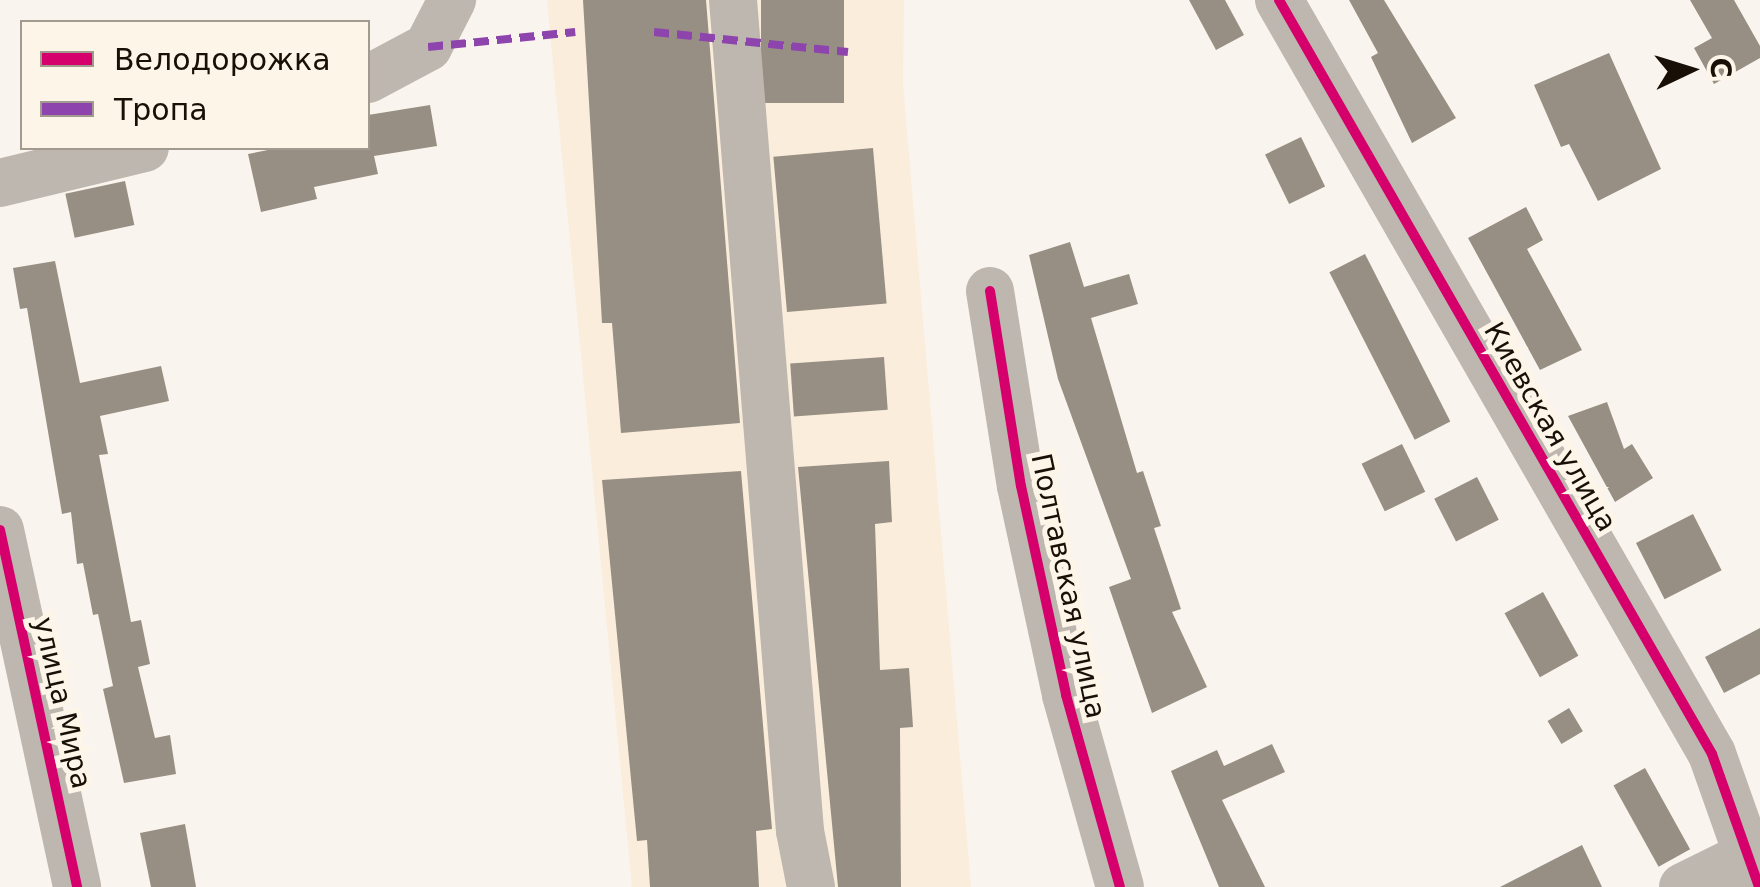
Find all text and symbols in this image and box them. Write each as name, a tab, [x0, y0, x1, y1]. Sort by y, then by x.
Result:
legend	[20, 20, 370, 150]
north arrow	[1640, 20, 1740, 120]
text: Велодорожка	[114, 42, 331, 77]
text: С	[1703, 56, 1738, 79]
text: Тропа	[114, 92, 208, 127]
street label: Киевская улица	[1476, 316, 1624, 538]
street label: Полтавская улица	[1023, 450, 1113, 722]
street label: улица Мира	[26, 614, 98, 792]

